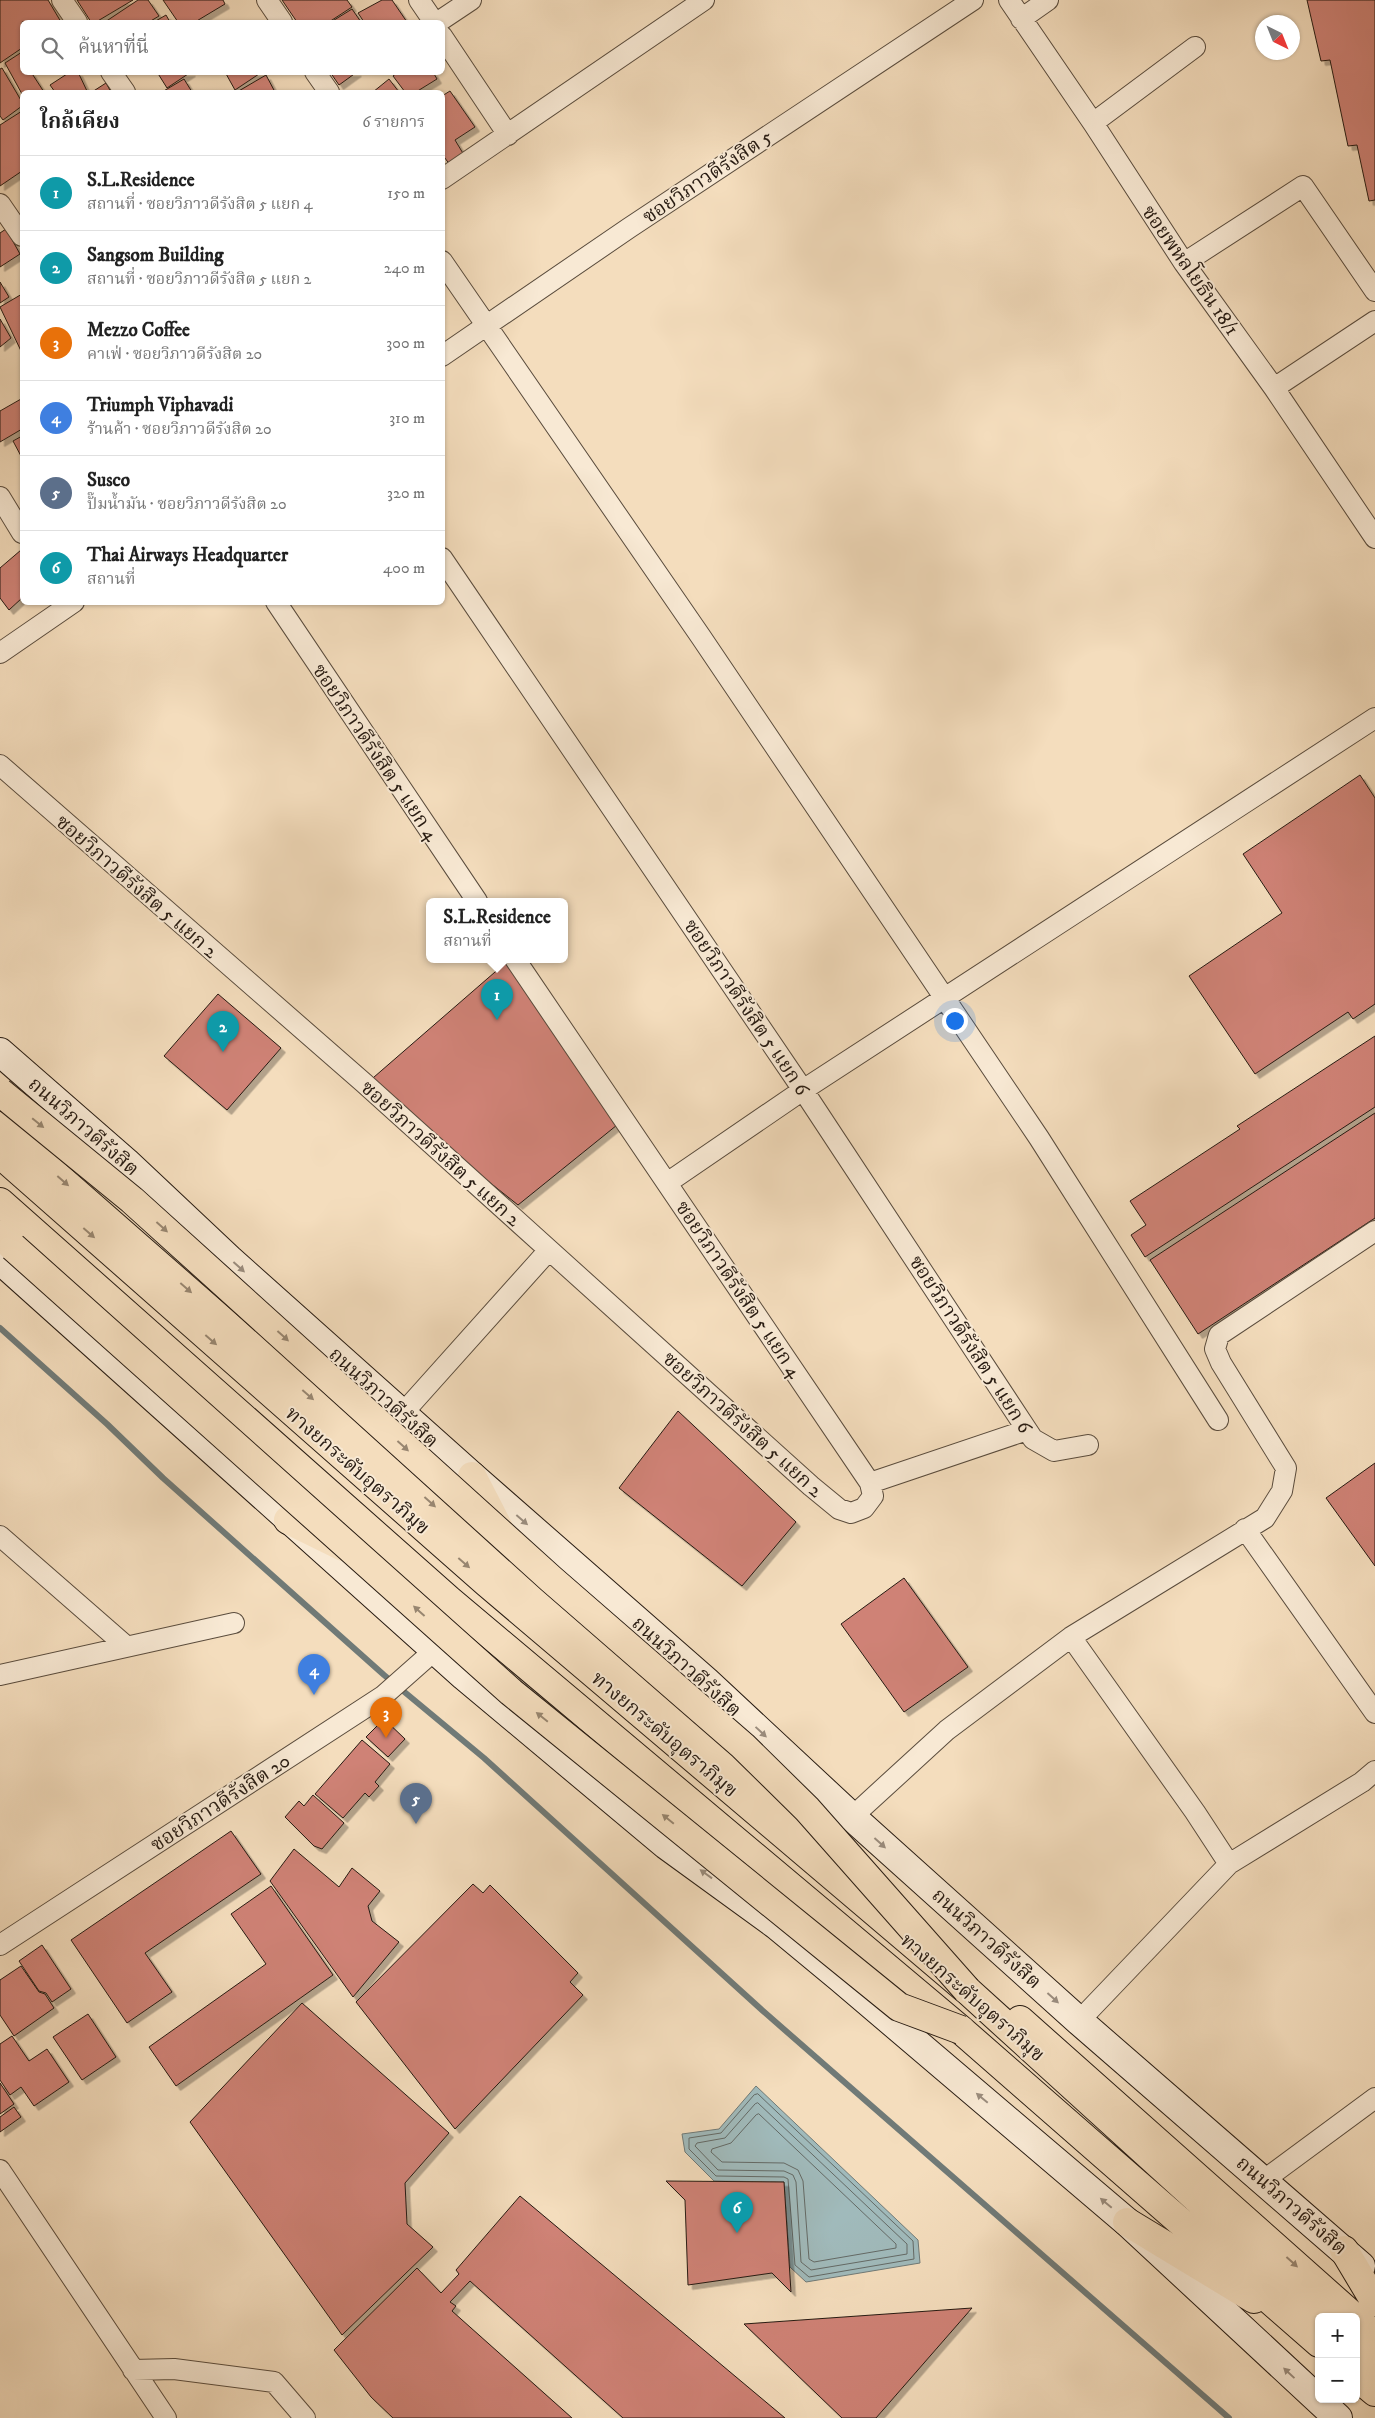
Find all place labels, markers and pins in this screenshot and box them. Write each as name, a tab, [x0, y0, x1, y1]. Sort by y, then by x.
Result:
pin: 1	[481, 979, 513, 1020]
pin: 2	[207, 1011, 239, 1052]
pin: 4	[298, 1654, 330, 1695]
pin: 3	[370, 1697, 402, 1738]
pin: 5	[400, 1783, 432, 1824]
pin: 6	[721, 2192, 753, 2233]

